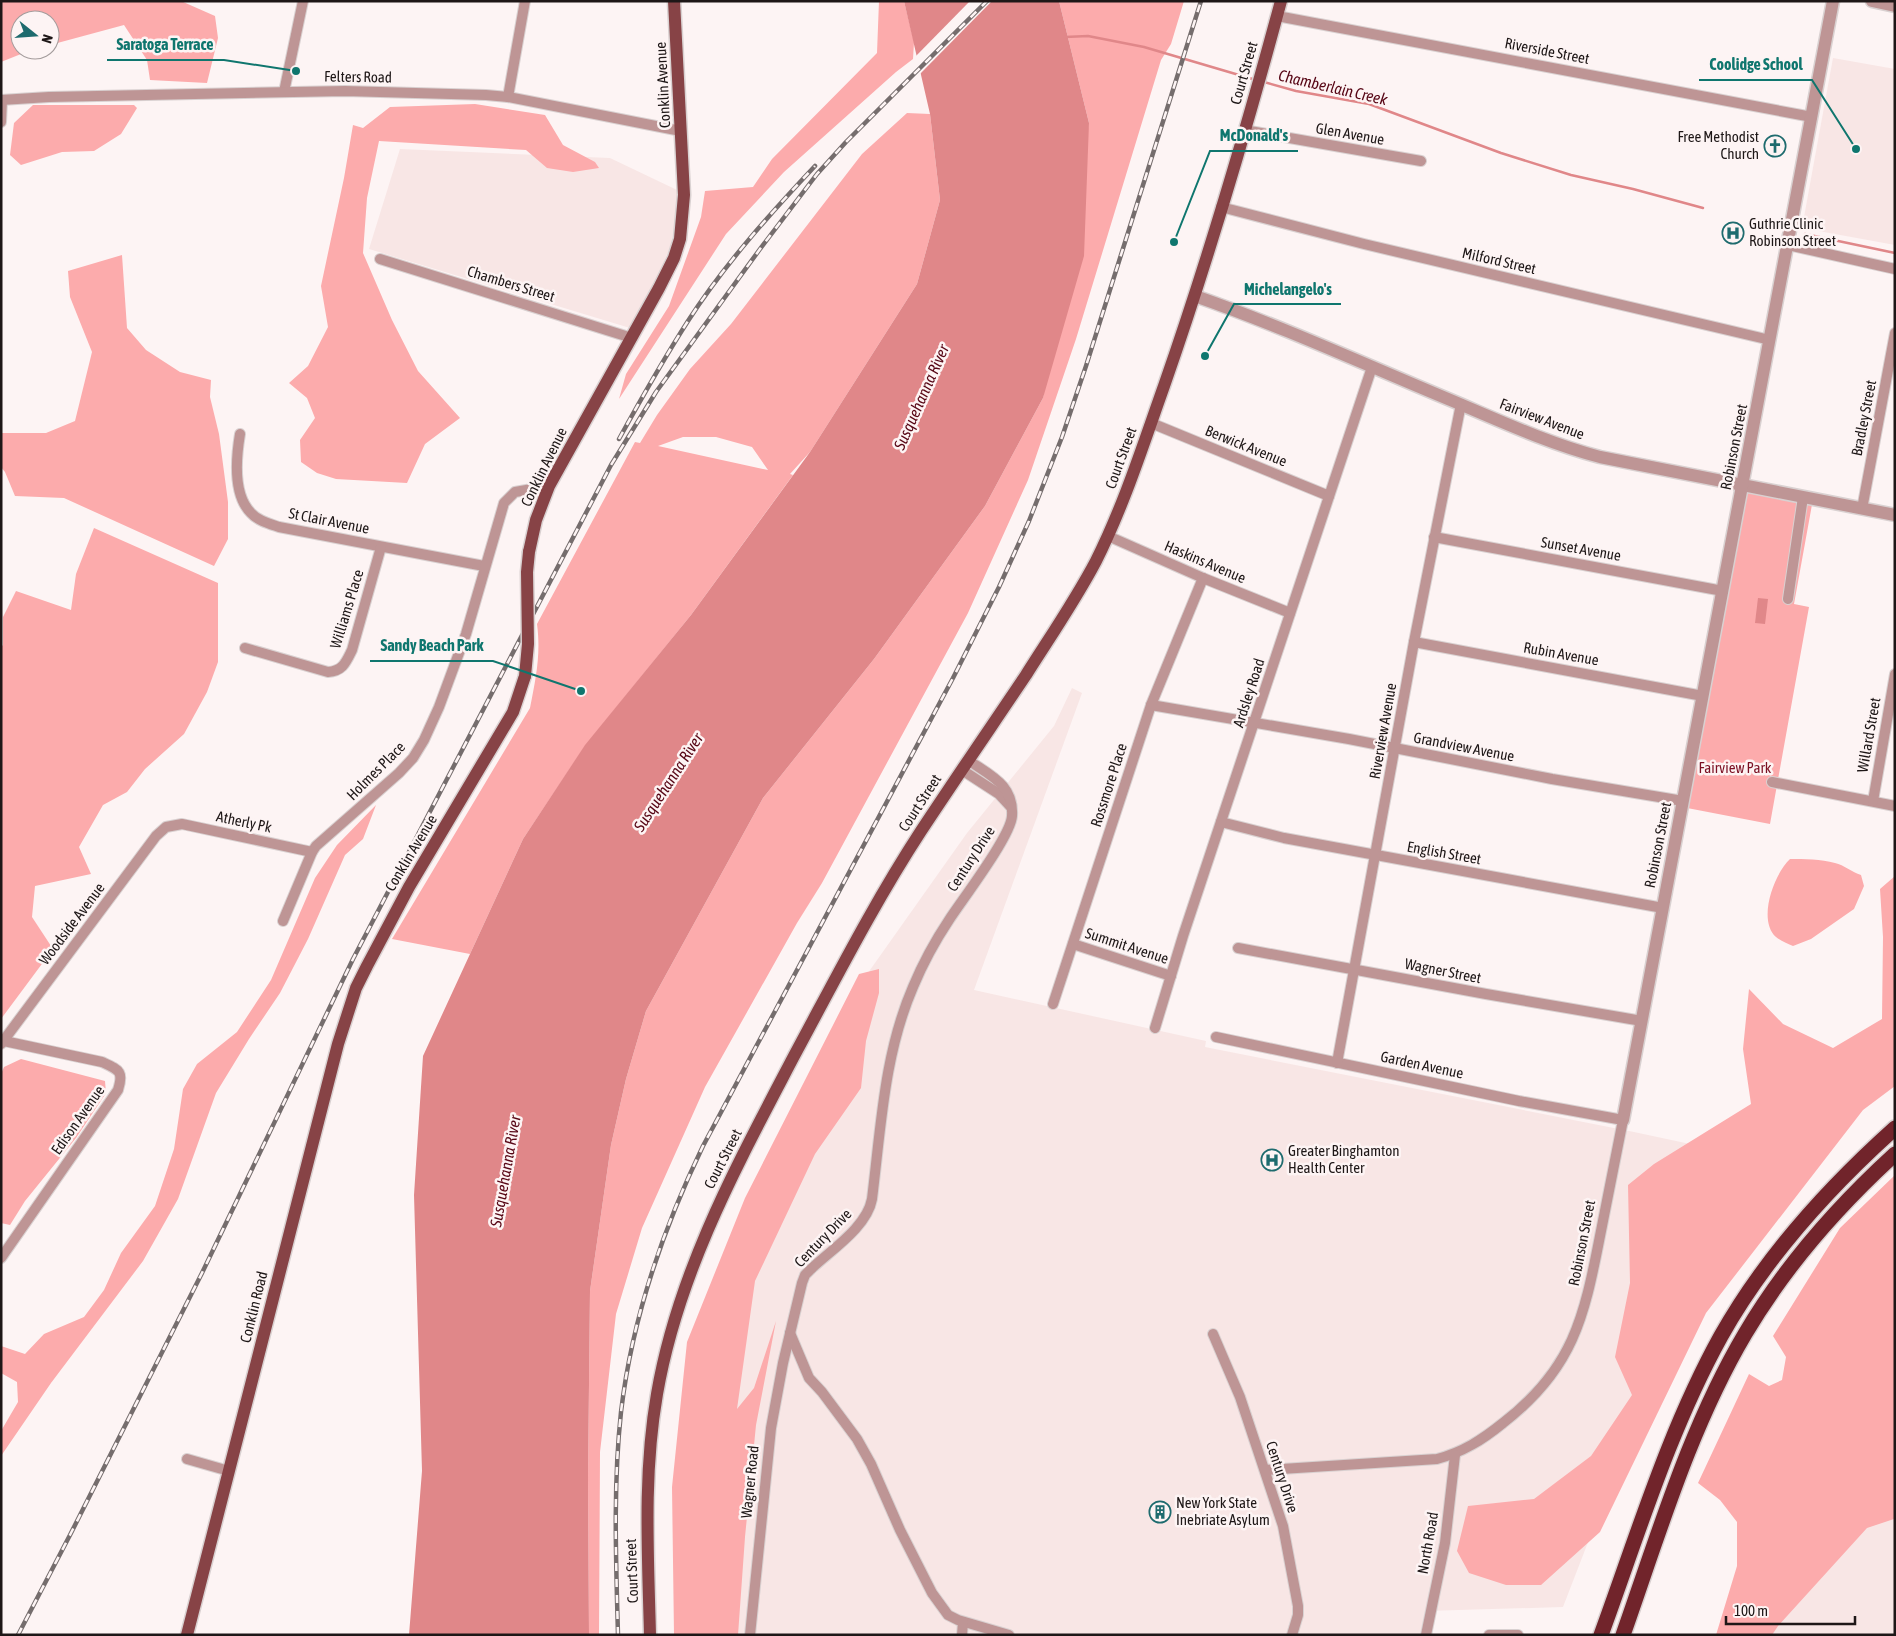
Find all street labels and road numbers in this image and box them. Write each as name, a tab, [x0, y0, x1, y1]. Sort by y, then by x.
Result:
street label: Riverside Street	[1503, 34, 1591, 67]
street label: Court Street	[1226, 39, 1261, 106]
street label: Conklin Avenue	[652, 41, 673, 128]
street label: Felters Road	[324, 67, 392, 86]
street label: Glen Avenue	[1314, 119, 1386, 148]
street label: Milford Street	[1461, 244, 1538, 277]
street label: Chambers Street	[465, 262, 557, 305]
street label: Bradley Street	[1848, 379, 1879, 457]
street label: Fairview Avenue	[1497, 395, 1587, 443]
street label: Robinson Street	[1717, 403, 1750, 491]
street label: Berwick Avenue	[1203, 421, 1290, 470]
street label: Conklin Avenue	[517, 424, 570, 509]
street label: Court Street	[1101, 425, 1140, 491]
street label: St Clair Avenue	[287, 504, 371, 537]
street label: Sunset Avenue	[1540, 533, 1623, 564]
street label: Haskins Avenue	[1162, 537, 1249, 586]
street label: Williams Place	[326, 567, 367, 650]
street label: Rubin Avenue	[1522, 639, 1600, 669]
street label: Ardsley Road	[1229, 656, 1268, 729]
street label: Riverview Avenue	[1366, 681, 1399, 780]
street label: Willard Street	[1854, 696, 1883, 774]
street label: Grandview Avenue	[1412, 728, 1516, 765]
street label: Holmes Place	[343, 738, 408, 803]
street label: Rossmore Place	[1087, 741, 1130, 829]
street label: Court Street	[895, 771, 944, 834]
street label: Robinson Street	[1641, 801, 1674, 889]
street label: Atherly Pk	[215, 807, 274, 836]
street label: Conklin Avenue	[381, 811, 440, 894]
street label: Century Drive	[943, 823, 998, 894]
street label: English Street	[1406, 838, 1483, 867]
street label: Woodside Avenue	[35, 879, 108, 968]
street label: Summit Avenue	[1083, 924, 1171, 967]
street label: Wagner Street	[1404, 955, 1483, 986]
street label: Garden Avenue	[1379, 1047, 1465, 1082]
street label: Edison Avenue	[48, 1082, 108, 1157]
street label: Court Street	[700, 1126, 745, 1191]
street label: Robinson Street	[1565, 1199, 1598, 1287]
street label: Century Drive	[791, 1205, 855, 1270]
street label: Conklin Road	[236, 1269, 271, 1344]
street label: Century Drive	[1263, 1439, 1302, 1515]
street label: Wagner Road	[737, 1445, 762, 1519]
street label: North Road	[1414, 1511, 1441, 1575]
street label: Court Street	[622, 1538, 641, 1604]

